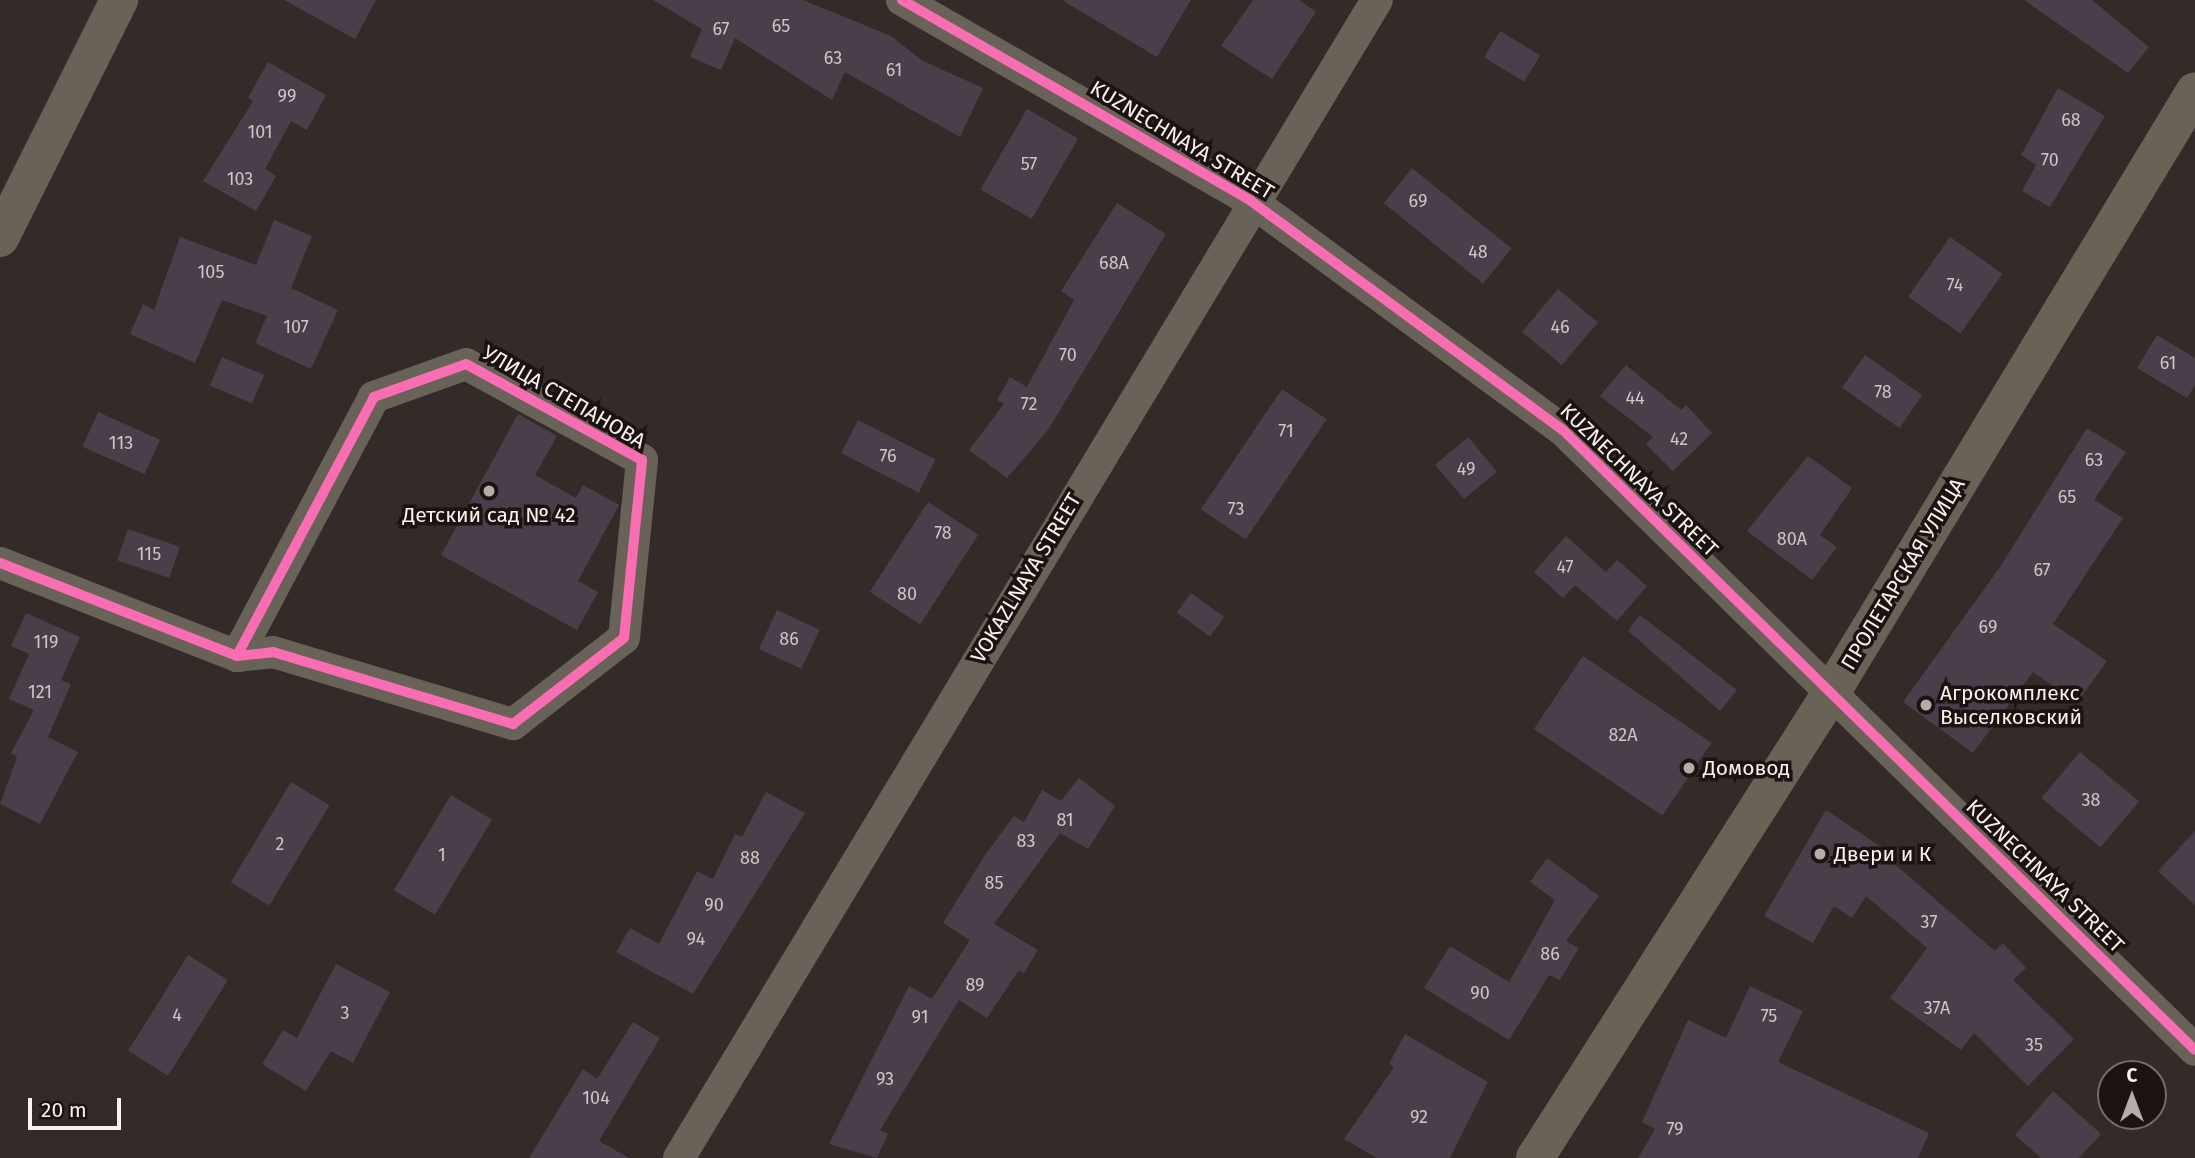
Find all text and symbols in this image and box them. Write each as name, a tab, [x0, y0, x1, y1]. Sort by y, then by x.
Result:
house number: 65	[772, 15, 790, 37]
house number: 67	[712, 18, 730, 40]
house number: 63	[824, 47, 842, 69]
house number: 61	[886, 59, 902, 81]
street label: KUZNECHNAYA STREET	[1086, 75, 1278, 205]
house number: 99	[278, 85, 296, 107]
house number: 68	[2061, 109, 2081, 131]
house number: 101	[247, 121, 273, 143]
house number: 70	[2041, 149, 2059, 171]
house number: 57	[1021, 153, 1037, 175]
house number: 103	[227, 168, 253, 190]
house number: 69	[1409, 190, 1427, 212]
house number: 48	[1468, 241, 1488, 263]
house number: 68А	[1099, 252, 1129, 274]
house number: 105	[198, 261, 224, 283]
house number: 74	[1947, 274, 1963, 296]
house number: 107	[283, 316, 309, 338]
house number: 46	[1550, 316, 1570, 338]
street label: УЛИЦА СТЕПАНОВА	[478, 340, 650, 454]
house number: 70	[1059, 344, 1077, 366]
house number: 61	[2160, 352, 2176, 374]
house number: 78	[1874, 381, 1892, 403]
house number: 44	[1625, 387, 1645, 409]
house number: 72	[1021, 393, 1037, 415]
street label: KUZNECHNAYA STREET	[1555, 398, 1723, 562]
house number: 71	[1278, 420, 1294, 442]
house number: 42	[1670, 428, 1688, 450]
house number: 113	[109, 432, 133, 454]
house number: 76	[879, 445, 897, 467]
house number: 63	[2085, 449, 2103, 471]
house number: 49	[1457, 458, 1475, 480]
street label: ПРОЛЕТАРСКАЯ УЛИЦА	[1836, 474, 1970, 674]
marker: Детский сад № 42	[481, 483, 497, 499]
house number: 65	[2058, 486, 2076, 508]
street label: VOKAZLNAYA STREET	[965, 489, 1087, 667]
house number: 73	[1228, 498, 1244, 520]
place label: Детский сад № 42	[402, 502, 576, 528]
house number: 78	[934, 522, 952, 544]
house number: 80А	[1777, 528, 1807, 550]
house number: 115	[137, 543, 161, 565]
house number: 47	[1556, 556, 1574, 578]
house number: 67	[2033, 559, 2051, 581]
house number: 80	[897, 583, 917, 605]
house number: 69	[1979, 616, 1997, 638]
house number: 86	[779, 628, 799, 650]
house number: 119	[34, 631, 58, 653]
place label: Агрокомплекс Выселковский	[1940, 680, 2082, 730]
house number: 121	[28, 681, 52, 703]
marker: Агрокомплекс Выселковский	[1918, 697, 1934, 713]
house number: 82А	[1609, 724, 1637, 746]
place label: Домовод	[1703, 755, 1790, 781]
marker: Домовод	[1681, 760, 1697, 776]
house number: 38	[2082, 789, 2100, 811]
street label: KUZNECHNAYA STREET	[1961, 794, 2129, 958]
house number: 81	[1056, 809, 1074, 831]
house number: 83	[1017, 830, 1035, 852]
house number: 2	[276, 833, 284, 855]
place label: Двери и К	[1834, 841, 1931, 867]
house number: 1	[438, 844, 446, 866]
marker: Двери и К	[1812, 846, 1828, 862]
house number: 88	[740, 847, 760, 869]
house number: 85	[985, 872, 1003, 894]
house number: 90	[704, 894, 724, 916]
house number: 37	[1921, 911, 1937, 933]
house number: 94	[687, 928, 705, 950]
house number: 86	[1540, 943, 1560, 965]
house number: 89	[965, 974, 985, 996]
house number: 90	[1470, 982, 1490, 1004]
house number: 37А	[1924, 997, 1950, 1019]
house number: 3	[341, 1002, 349, 1024]
house number: 4	[172, 1004, 182, 1026]
house number: 75	[1761, 1005, 1777, 1027]
house number: 91	[912, 1006, 928, 1028]
house number: 35	[2025, 1034, 2043, 1056]
north arrow	[2097, 1060, 2167, 1130]
text: С	[2127, 1064, 2137, 1087]
house number: 93	[876, 1068, 894, 1090]
scale bar	[32, 1084, 124, 1128]
house number: 104	[582, 1087, 610, 1109]
text: 20 m	[41, 1097, 87, 1123]
house number: 92	[1410, 1106, 1428, 1128]
house number: 79	[1666, 1118, 1684, 1140]

